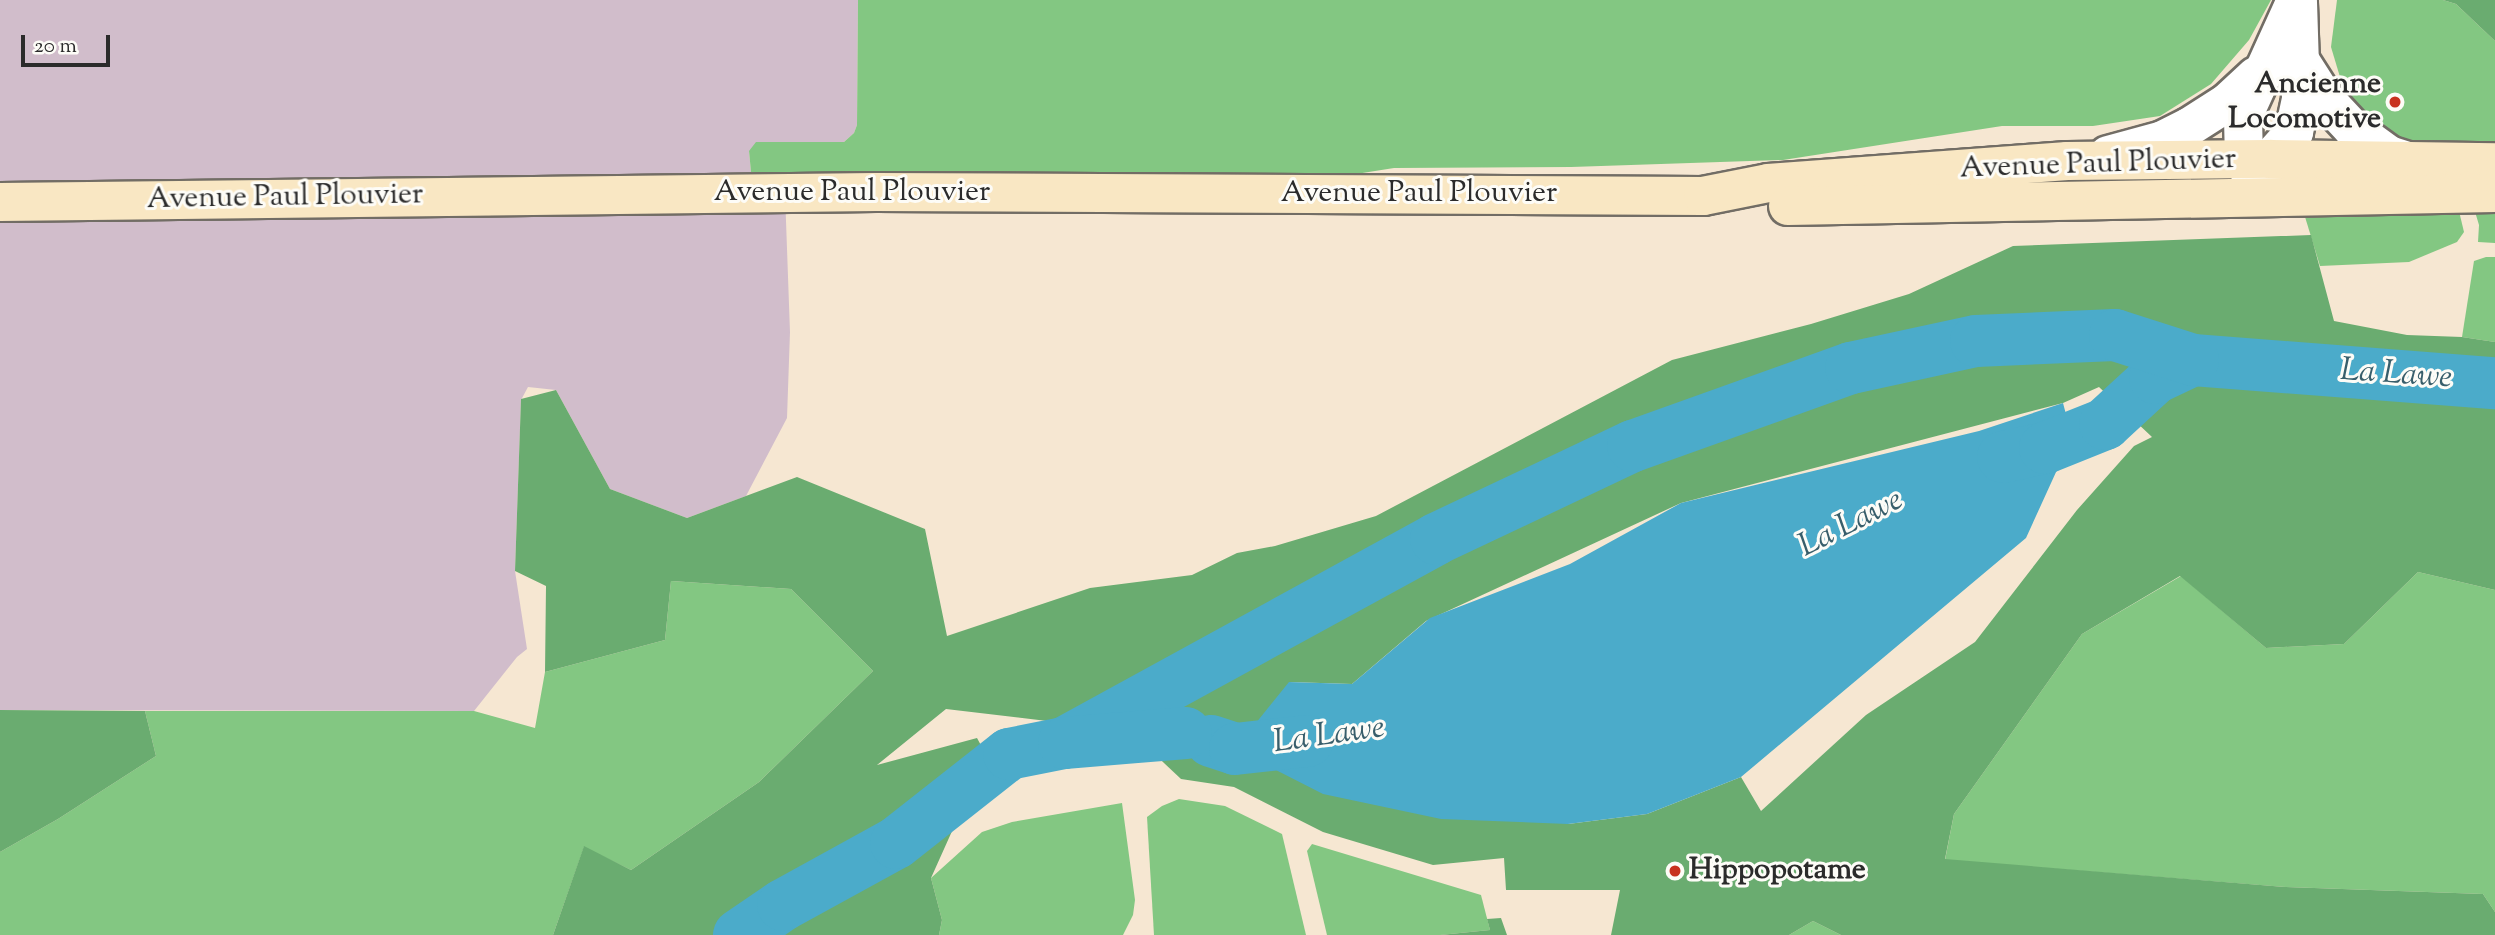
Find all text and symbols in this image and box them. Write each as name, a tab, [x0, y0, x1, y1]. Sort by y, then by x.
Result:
scale bar	[24, 21, 114, 65]
text: 20 m	[34, 32, 77, 62]
place label: Ancienne Locomotive	[2228, 67, 2381, 138]
marker: Ancienne Locomotive	[2387, 94, 2403, 110]
street label: Avenue Paul Plouvier	[1959, 142, 2237, 188]
street label: Avenue Paul Plouvier	[714, 175, 990, 211]
street label: Avenue Paul Plouvier	[1281, 176, 1557, 212]
street label: Avenue Paul Plouvier	[146, 178, 424, 218]
water label: La Lawe	[2339, 352, 2453, 398]
water label: La Lawe	[1792, 481, 1910, 567]
water label: La Lawe	[1271, 709, 1387, 763]
place label: Hippopotame	[1689, 853, 1866, 889]
marker: Hippopotame	[1667, 863, 1683, 879]

